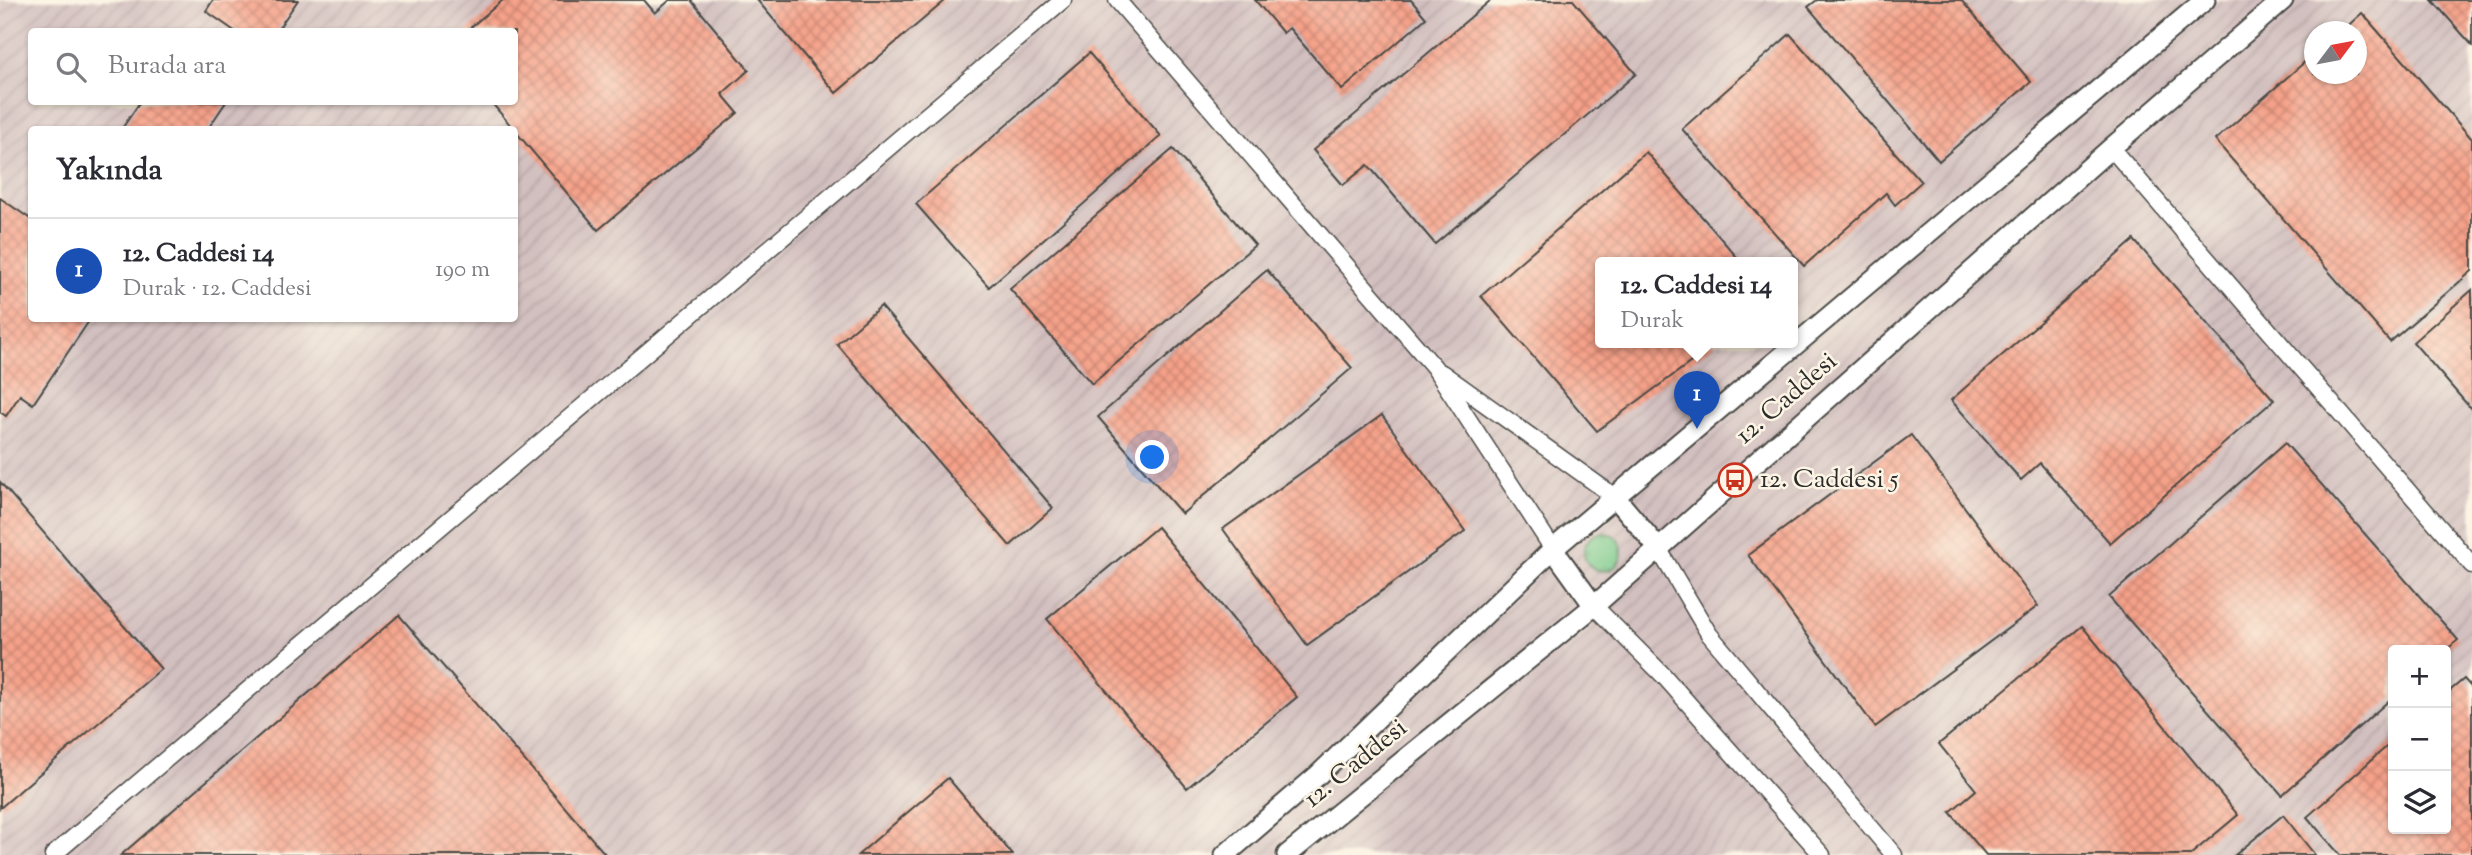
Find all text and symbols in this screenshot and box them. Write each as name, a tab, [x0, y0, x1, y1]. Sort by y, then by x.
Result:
north arrow	[2304, 21, 2367, 84]
search box	[28, 28, 518, 105]
icon: search	[52, 48, 90, 86]
text: Burada ara	[108, 48, 226, 85]
text: Yakında	[56, 150, 162, 193]
text: 12. Caddesi 14	[123, 236, 274, 273]
text: 1	[75, 254, 83, 287]
text: 190 m	[435, 254, 490, 287]
popup	[1595, 257, 1798, 348]
text: 12. Caddesi 14	[1621, 268, 1772, 305]
text: Durak · 12. Caddesi	[123, 273, 311, 306]
text: Durak	[1621, 305, 1684, 338]
street label: 12. Caddesi	[1728, 344, 1846, 454]
pin: 1	[1674, 371, 1720, 429]
your location	[1135, 440, 1169, 474]
bus stop icon: 12. Caddesi 5	[1716, 461, 1754, 499]
place label: 12. Caddesi 5	[1760, 462, 1898, 499]
map controls	[2388, 645, 2451, 834]
button: +	[2388, 645, 2451, 708]
button: −	[2388, 708, 2451, 771]
street label: 12. Caddesi	[1296, 711, 1416, 817]
button: layers	[2388, 771, 2451, 834]

